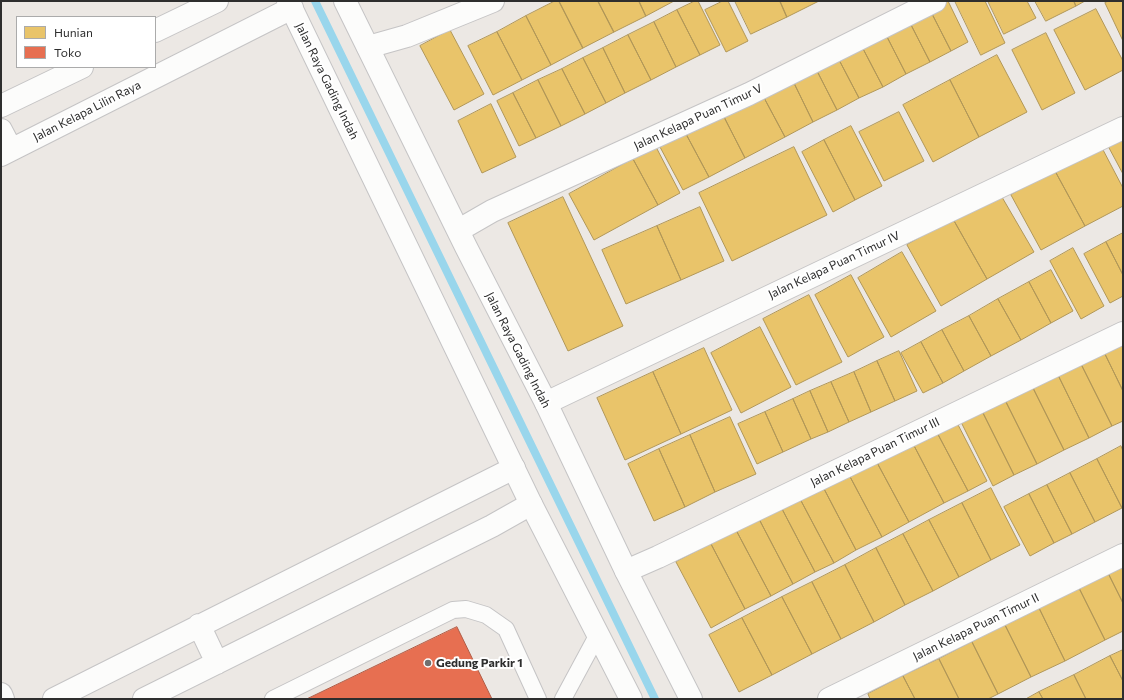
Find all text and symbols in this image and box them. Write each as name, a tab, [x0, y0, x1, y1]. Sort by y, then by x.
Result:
legend	[16, 16, 156, 68]
street label: Jalan Raya Gading Indah	[292, 20, 362, 142]
text: Hunian	[54, 25, 93, 39]
text: Toko	[54, 45, 81, 59]
street label: Jalan Kelapa Lilin Raya	[31, 78, 143, 144]
street label: Jalan Kelapa Puan Timur V	[631, 81, 765, 153]
street label: Jalan Kelapa Puan Timur IV	[766, 228, 902, 302]
street label: Jalan Raya Gading Indah	[482, 290, 554, 410]
street label: Jalan Kelapa Puan Timur III	[808, 414, 942, 490]
street label: Jalan Kelapa Puan Timur II	[911, 590, 1041, 664]
place label: Gedung Parkir 1	[436, 656, 523, 670]
marker: Gedung Parkir 1	[423, 658, 433, 668]

